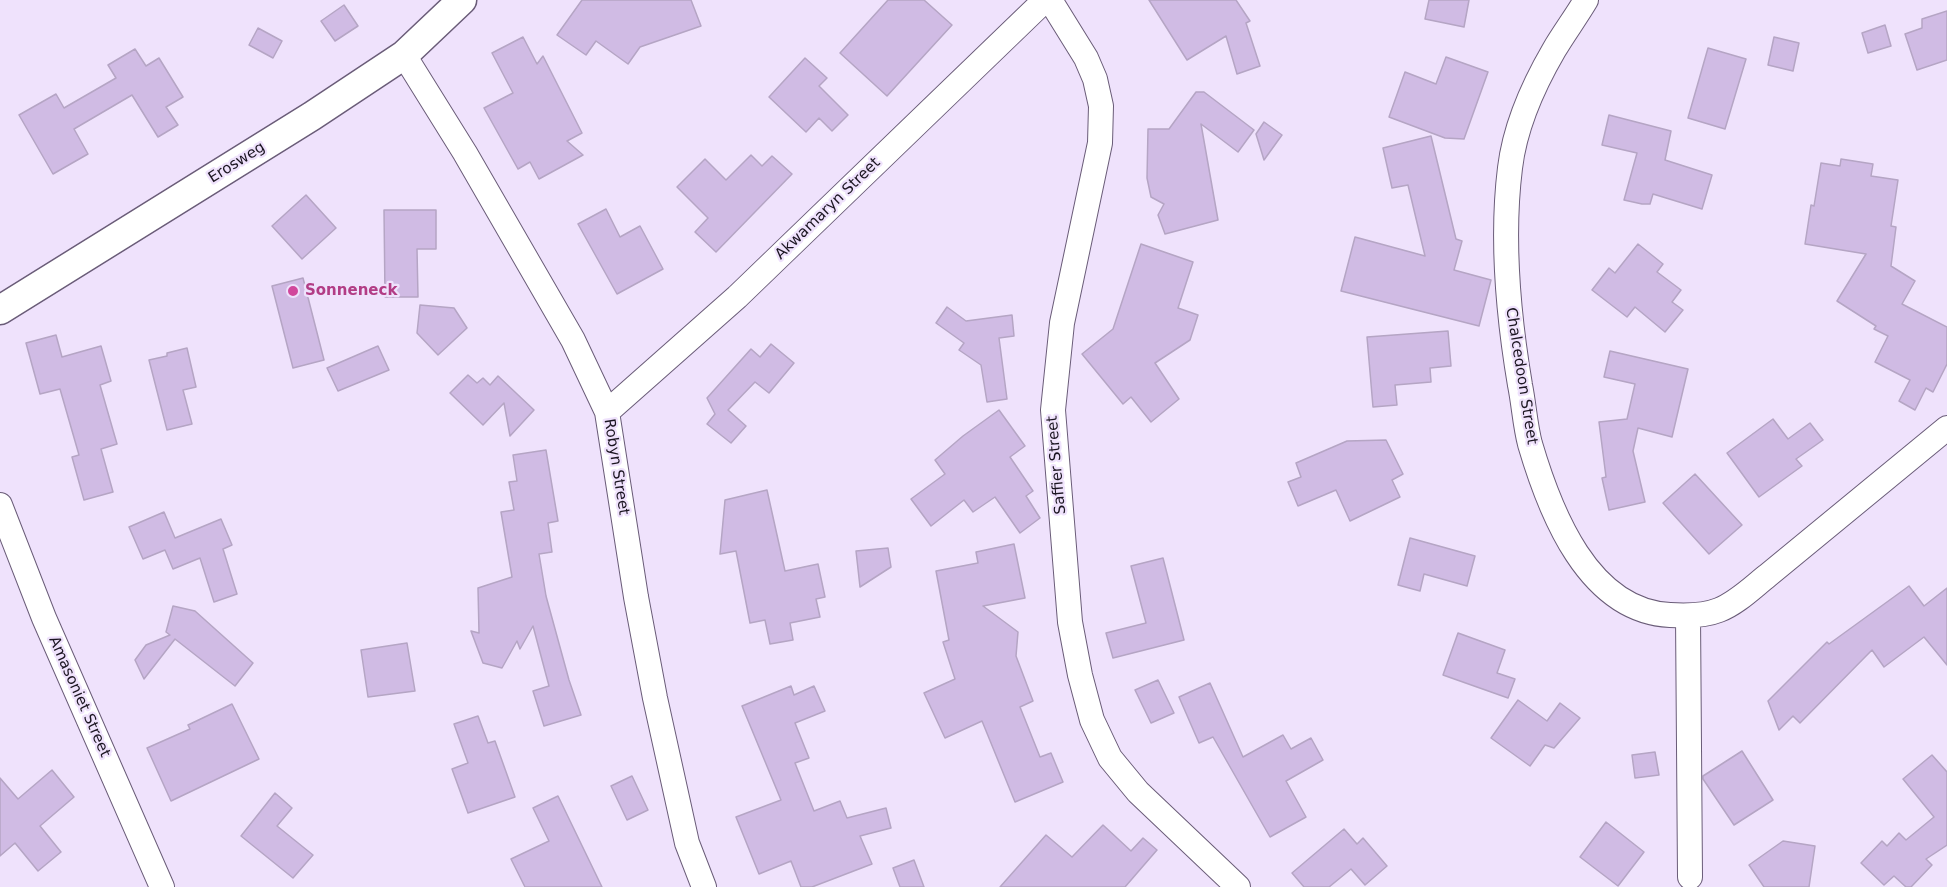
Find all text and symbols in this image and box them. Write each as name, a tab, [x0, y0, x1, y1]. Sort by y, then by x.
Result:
street label: Erosweg	[205, 139, 269, 187]
street label: Akwamaryn Street	[772, 154, 884, 264]
place label: Sonneneck	[305, 282, 397, 300]
marker: Sonneneck	[286, 284, 300, 298]
street label: Chalcedoon Street	[1501, 306, 1541, 446]
street label: Saffier Street	[1044, 415, 1070, 515]
street label: Robyn Street	[600, 418, 632, 516]
street label: Amasoniet Street	[44, 634, 114, 760]

